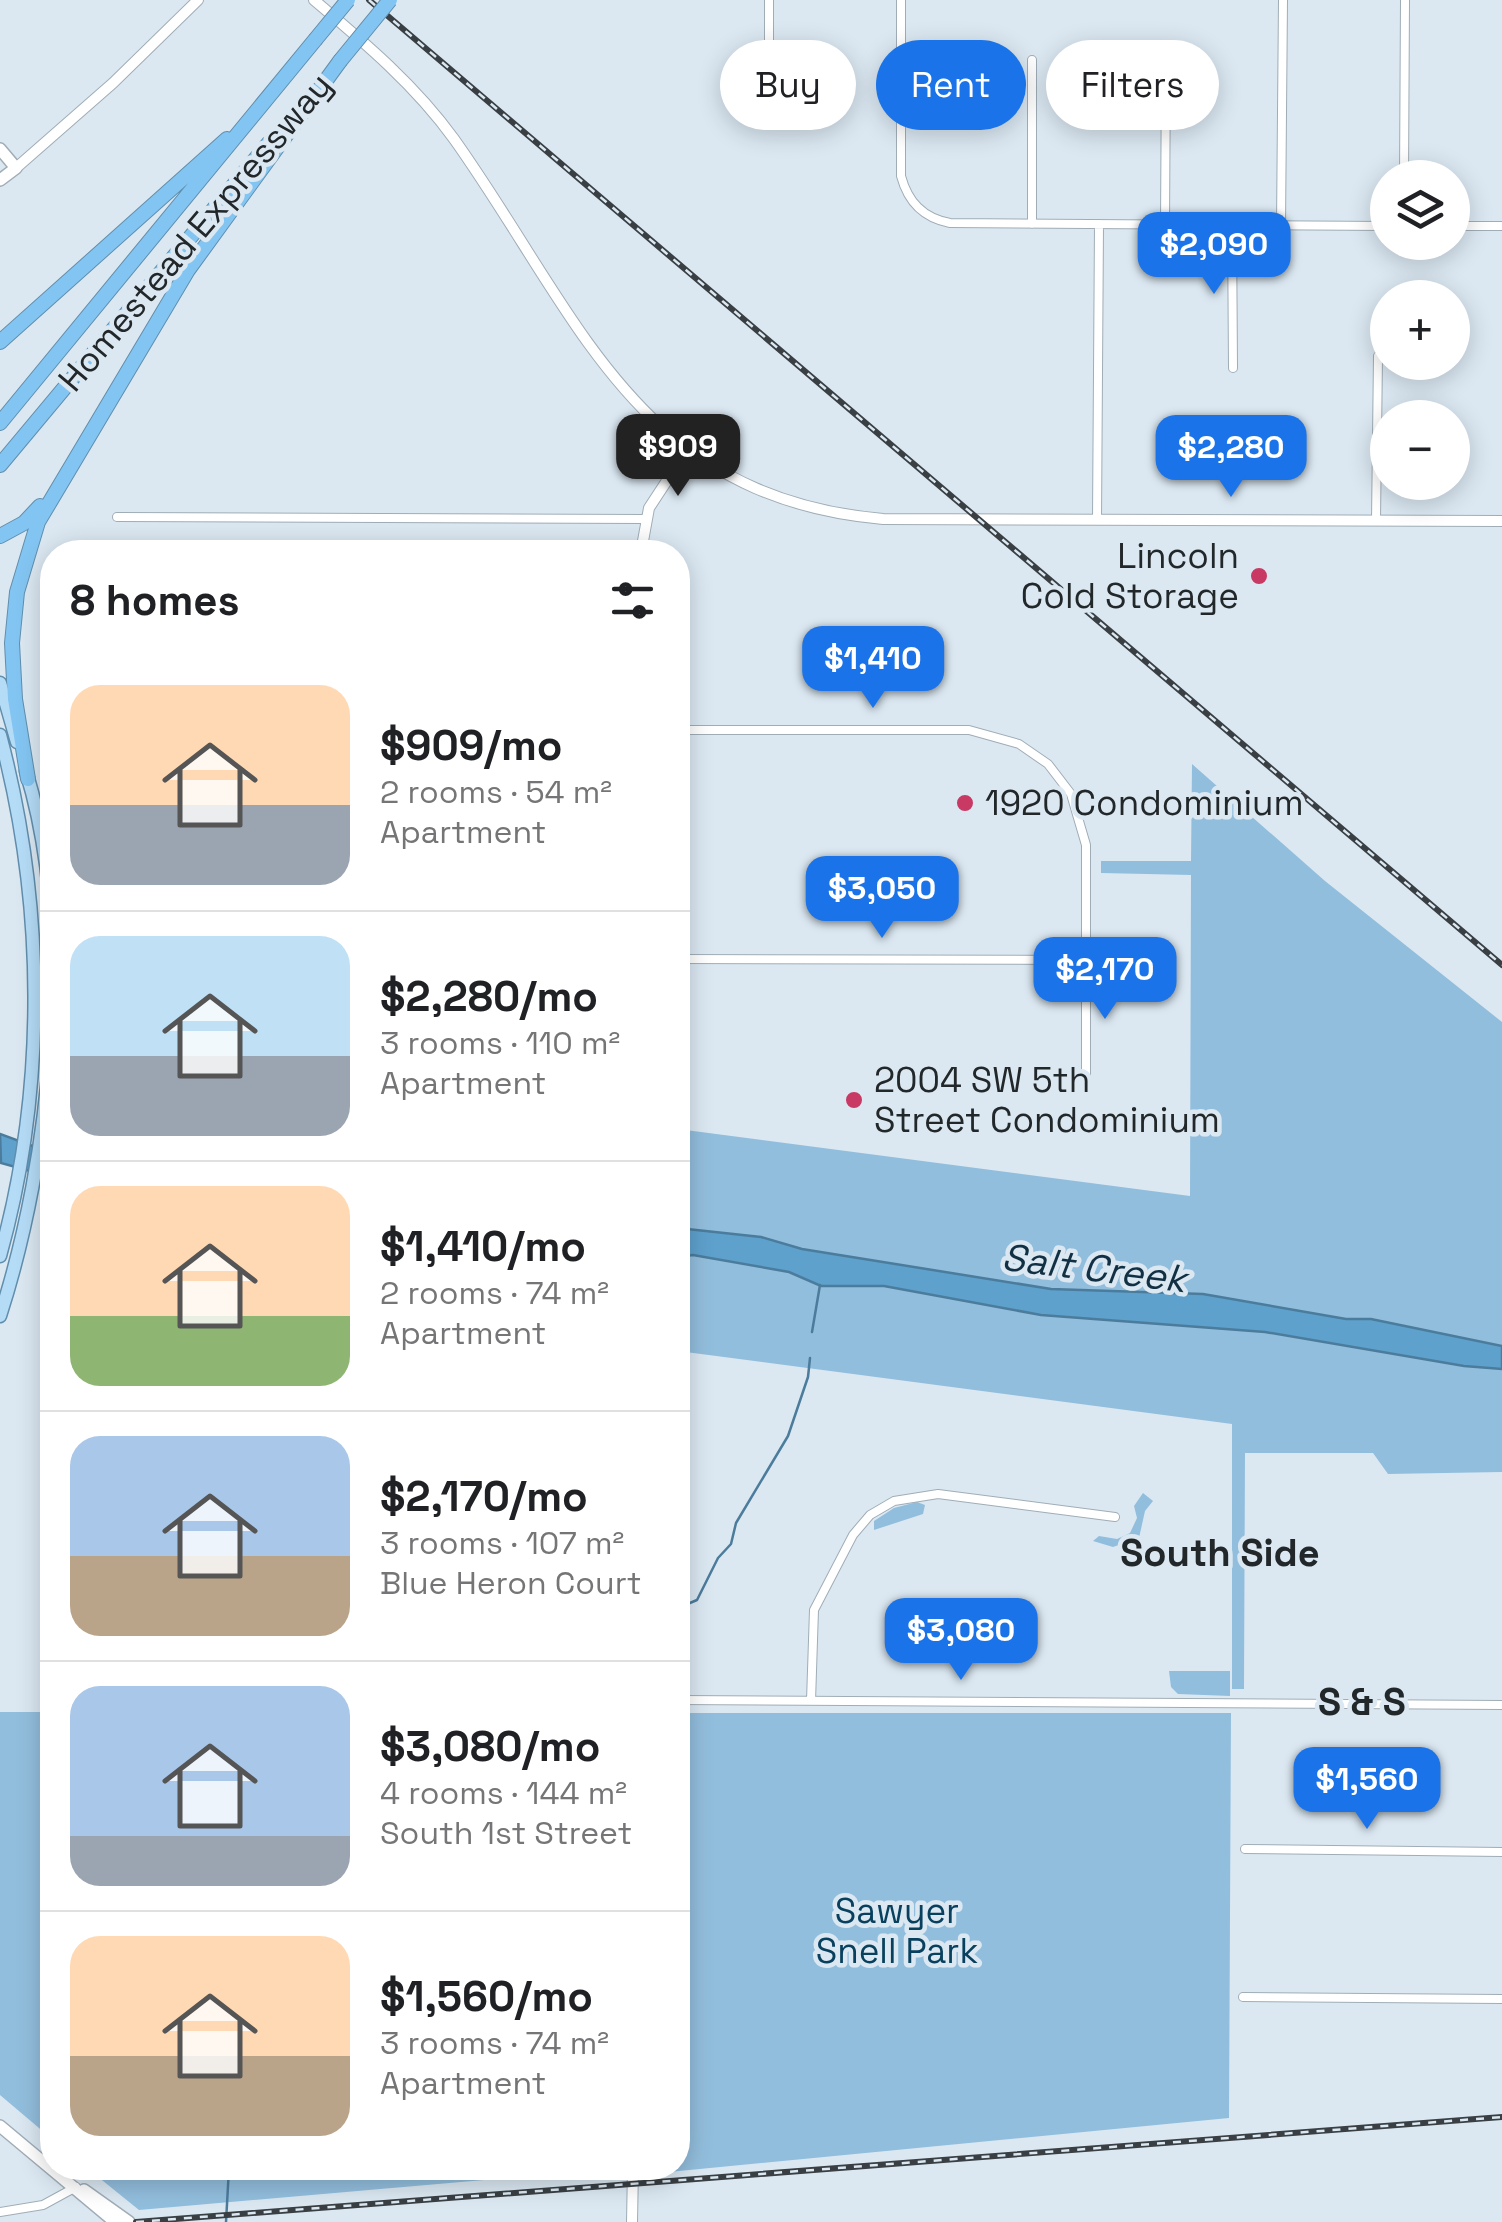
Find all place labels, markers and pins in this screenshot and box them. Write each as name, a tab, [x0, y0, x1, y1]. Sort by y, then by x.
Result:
pin: $2,090	[1133, 212, 1295, 297]
pin: $909	[619, 414, 737, 499]
pin: $2,280	[1150, 415, 1312, 500]
place label: Lincoln Cold Storage	[1021, 534, 1239, 618]
marker: Lincoln Cold Storage	[1248, 565, 1270, 587]
pin: $1,410	[792, 626, 954, 711]
place label: 1920 Condominium	[985, 781, 1304, 825]
marker: 1920 Condominium	[954, 792, 976, 814]
pin: $3,050	[801, 856, 963, 941]
pin: $2,170	[1024, 937, 1186, 1022]
place label: 2004 SW 5th Street Condominium	[874, 1058, 1220, 1142]
marker: 2004 SW 5th Street Condominium	[843, 1089, 865, 1111]
pin: $3,080	[880, 1598, 1042, 1683]
pin: $1,560	[1286, 1747, 1448, 1832]

